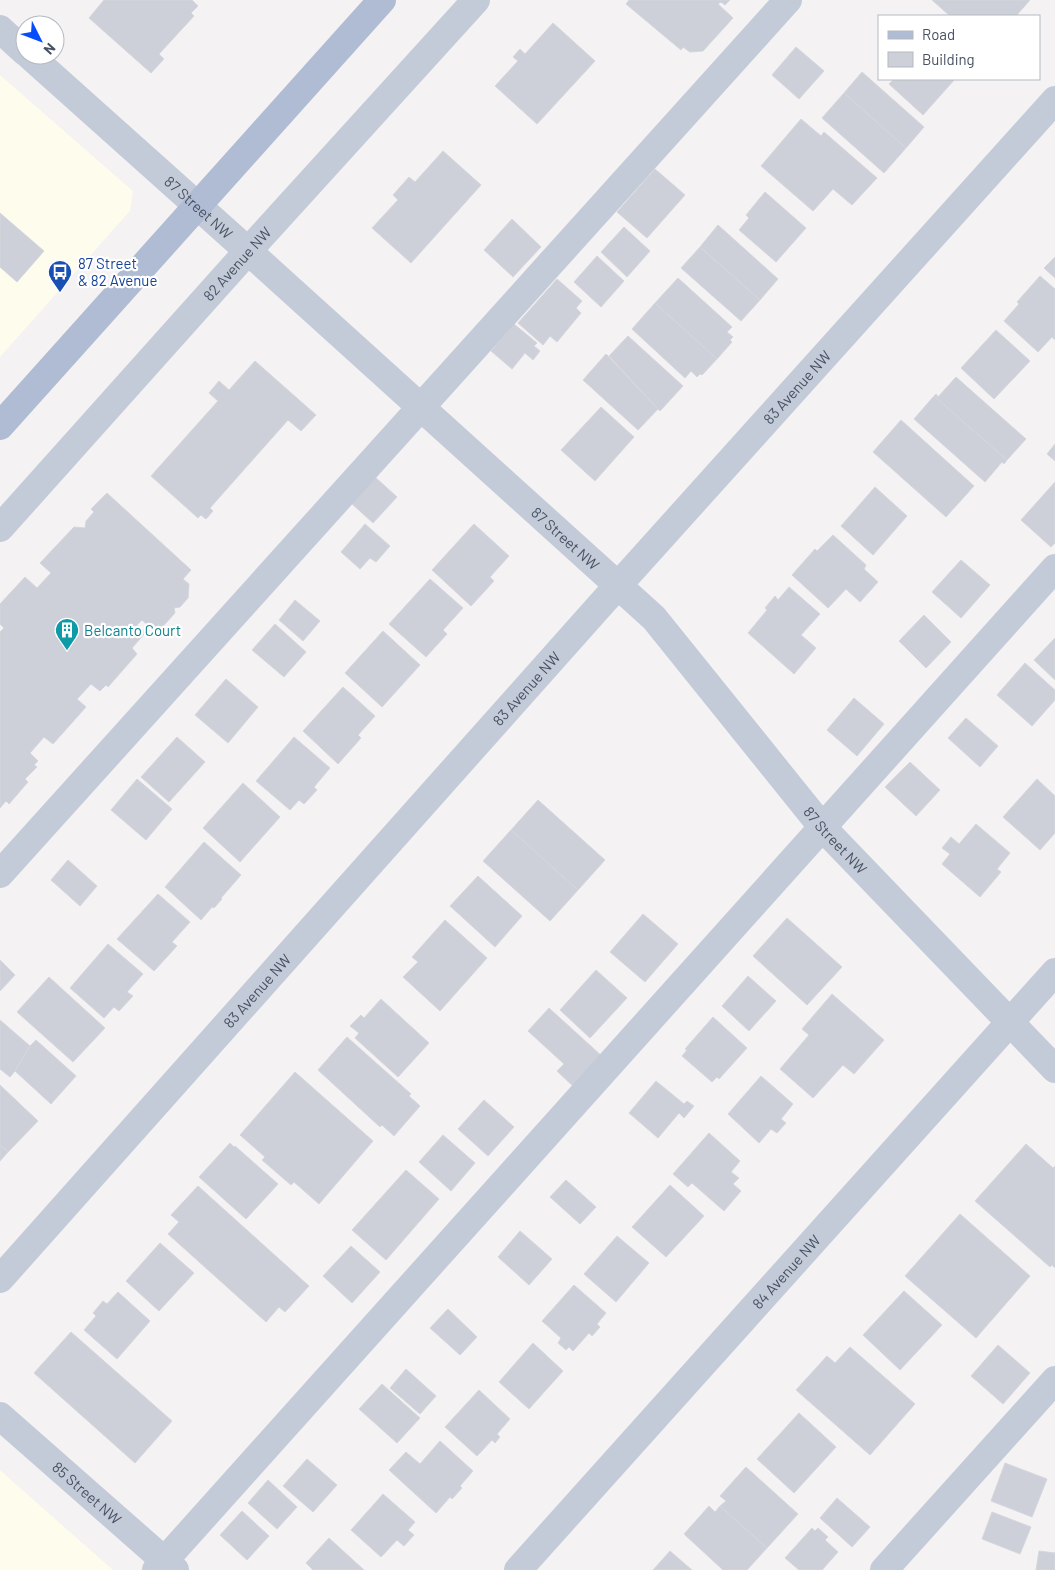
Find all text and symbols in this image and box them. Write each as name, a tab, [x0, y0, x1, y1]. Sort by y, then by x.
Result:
north arrow	[15, 15, 65, 65]
legend	[878, 15, 1040, 80]
text: Road	[922, 25, 955, 43]
text: N	[41, 40, 59, 58]
text: Building	[922, 50, 975, 68]
street label: 87 Street NW	[161, 172, 237, 242]
street label: 82 Avenue NW	[199, 223, 275, 304]
place label: 87 Street & 82 Avenue	[78, 254, 157, 289]
bus stop icon: 87 Street & 82 Avenue	[47, 259, 73, 293]
street label: 83 Avenue NW	[759, 347, 834, 427]
street label: 87 Street NW	[528, 503, 603, 573]
building icon: Belcanto Court	[54, 617, 80, 651]
place label: Belcanto Court	[84, 621, 181, 639]
street label: 83 Avenue NW	[489, 648, 564, 729]
street label: 87 Street NW	[800, 803, 871, 877]
street label: 83 Avenue NW	[219, 950, 294, 1031]
street label: 84 Avenue NW	[748, 1231, 824, 1312]
street label: 85 Street NW	[49, 1458, 125, 1528]

